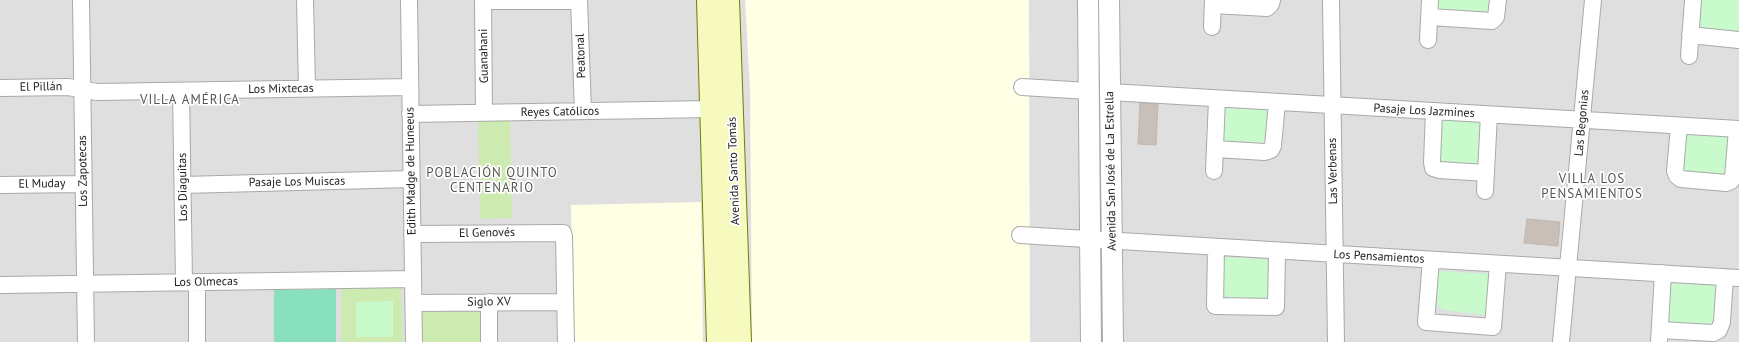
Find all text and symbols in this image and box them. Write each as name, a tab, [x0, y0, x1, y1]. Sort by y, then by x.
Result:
street label: Guanahani	[476, 29, 492, 83]
street label: Peatonal	[573, 33, 589, 79]
street label: El Pillán	[20, 79, 62, 95]
street label: Los Mixtecas	[248, 81, 314, 97]
street label: Las Begonias	[1572, 89, 1592, 157]
street label: Avenida San José de La Estrella	[1102, 91, 1120, 251]
district label: VILLA AMÉRICA	[140, 92, 240, 108]
street label: Pasaje Los Jazmines	[1373, 101, 1475, 121]
street label: Reyes Católicos	[521, 104, 599, 120]
street label: Edith Madge de Huneeus	[403, 107, 419, 235]
street label: Avenida Santo Tomás	[725, 117, 743, 225]
street label: Los Zapotecas	[75, 135, 91, 207]
street label: Las Verbenas	[1325, 138, 1341, 204]
street label: Los Diaguitas	[175, 153, 191, 221]
district label: POBLACIÓN QUINTO CENTENARIO	[426, 165, 558, 196]
district label: VILLA LOS PENSAMIENTOS	[1541, 171, 1643, 202]
street label: Pasaje Los Muiscas	[249, 174, 345, 190]
street label: El Muday	[18, 176, 66, 192]
street label: El Genovés	[459, 225, 515, 241]
street label: Los Pensamientos	[1333, 247, 1425, 267]
street label: Los Olmecas	[174, 274, 238, 290]
street label: Siglo XV	[467, 294, 511, 310]

